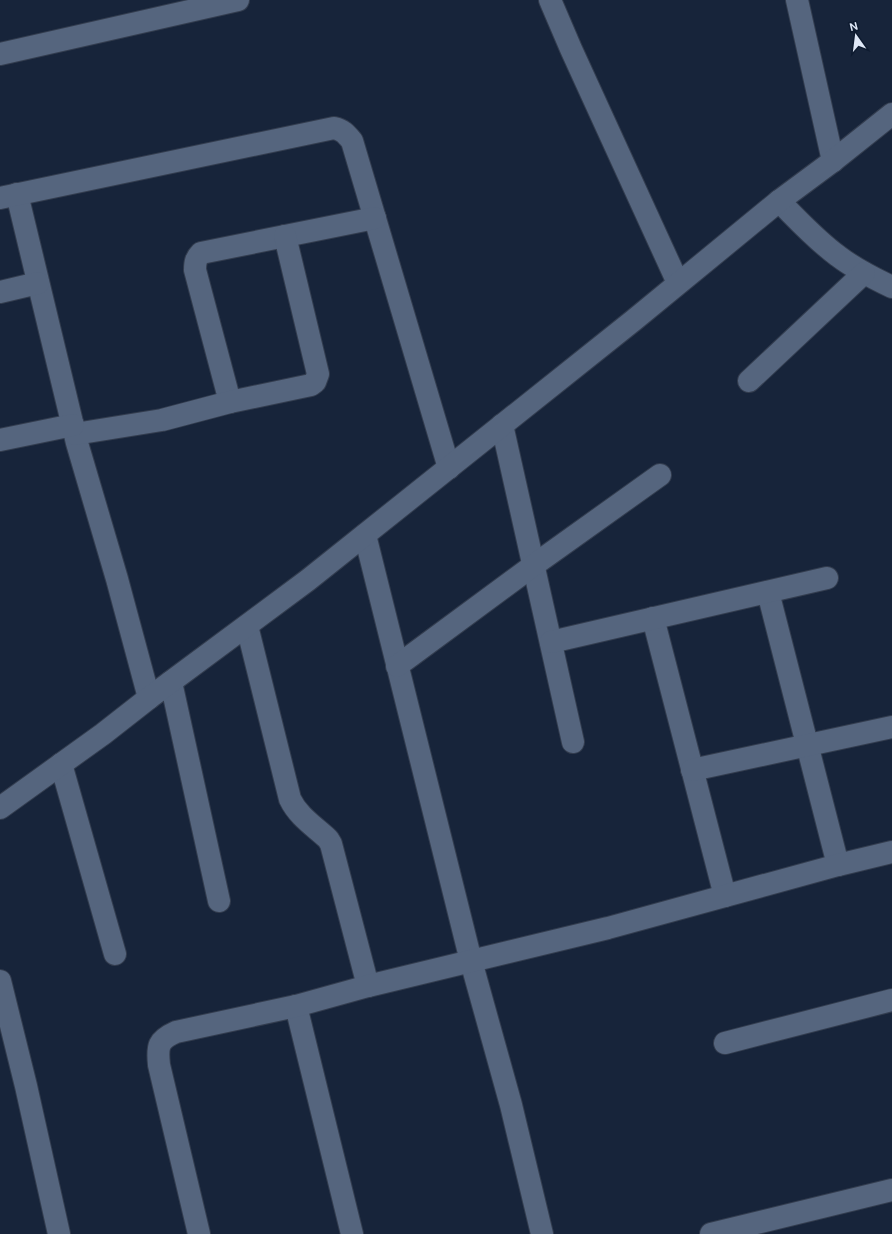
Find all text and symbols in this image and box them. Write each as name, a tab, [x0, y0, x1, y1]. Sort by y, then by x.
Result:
north arrow	[836, 16, 876, 56]
text: N	[848, 19, 859, 34]

